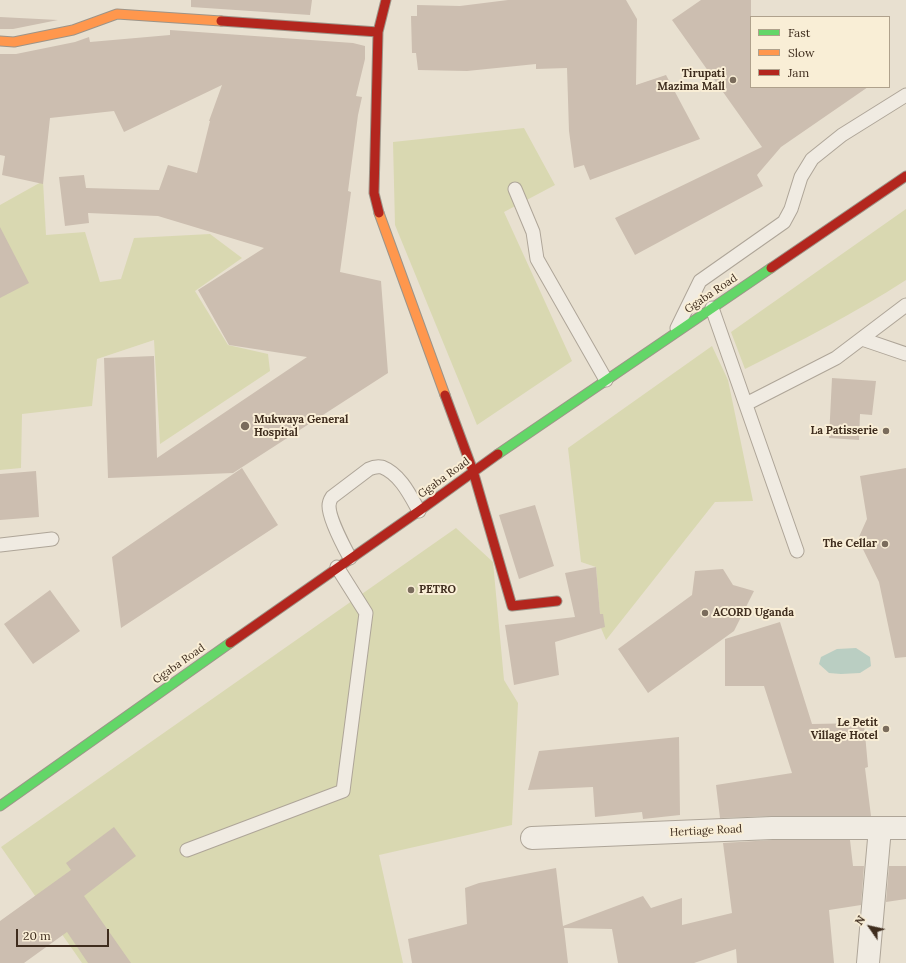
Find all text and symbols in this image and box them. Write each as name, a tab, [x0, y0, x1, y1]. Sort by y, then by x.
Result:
legend	[750, 16, 890, 88]
text: Fast	[788, 25, 811, 40]
text: Slow	[788, 45, 815, 60]
text: Jam	[788, 65, 809, 80]
place label: Tirupati Mazima Mall	[657, 67, 725, 93]
marker: Tirupati Mazima Mall	[728, 75, 738, 85]
street label: Ggaba Road	[682, 272, 740, 316]
place label: Mukwaya General Hospital	[254, 413, 349, 439]
marker: Mukwaya General Hospital	[239, 420, 251, 432]
place label: La Patisserie	[811, 424, 878, 438]
marker: La Patisserie	[881, 426, 891, 436]
street label: Ggaba Road	[416, 455, 472, 501]
place label: The Cellar	[823, 537, 877, 551]
marker: The Cellar	[880, 539, 890, 549]
place label: PETRO	[419, 583, 456, 597]
marker: PETRO	[406, 585, 416, 595]
place label: ACORD Uganda	[713, 606, 794, 620]
marker: ACORD Uganda	[700, 608, 710, 618]
street label: Ggaba Road	[150, 641, 208, 687]
place label: Le Petit Village Hotel	[811, 716, 878, 742]
marker: Le Petit Village Hotel	[881, 724, 891, 734]
street label: Hertiage Road	[669, 823, 743, 839]
north arrow	[850, 907, 890, 947]
text: N	[852, 913, 868, 928]
scale bar	[18, 921, 111, 947]
text: 20 m	[23, 928, 51, 943]

